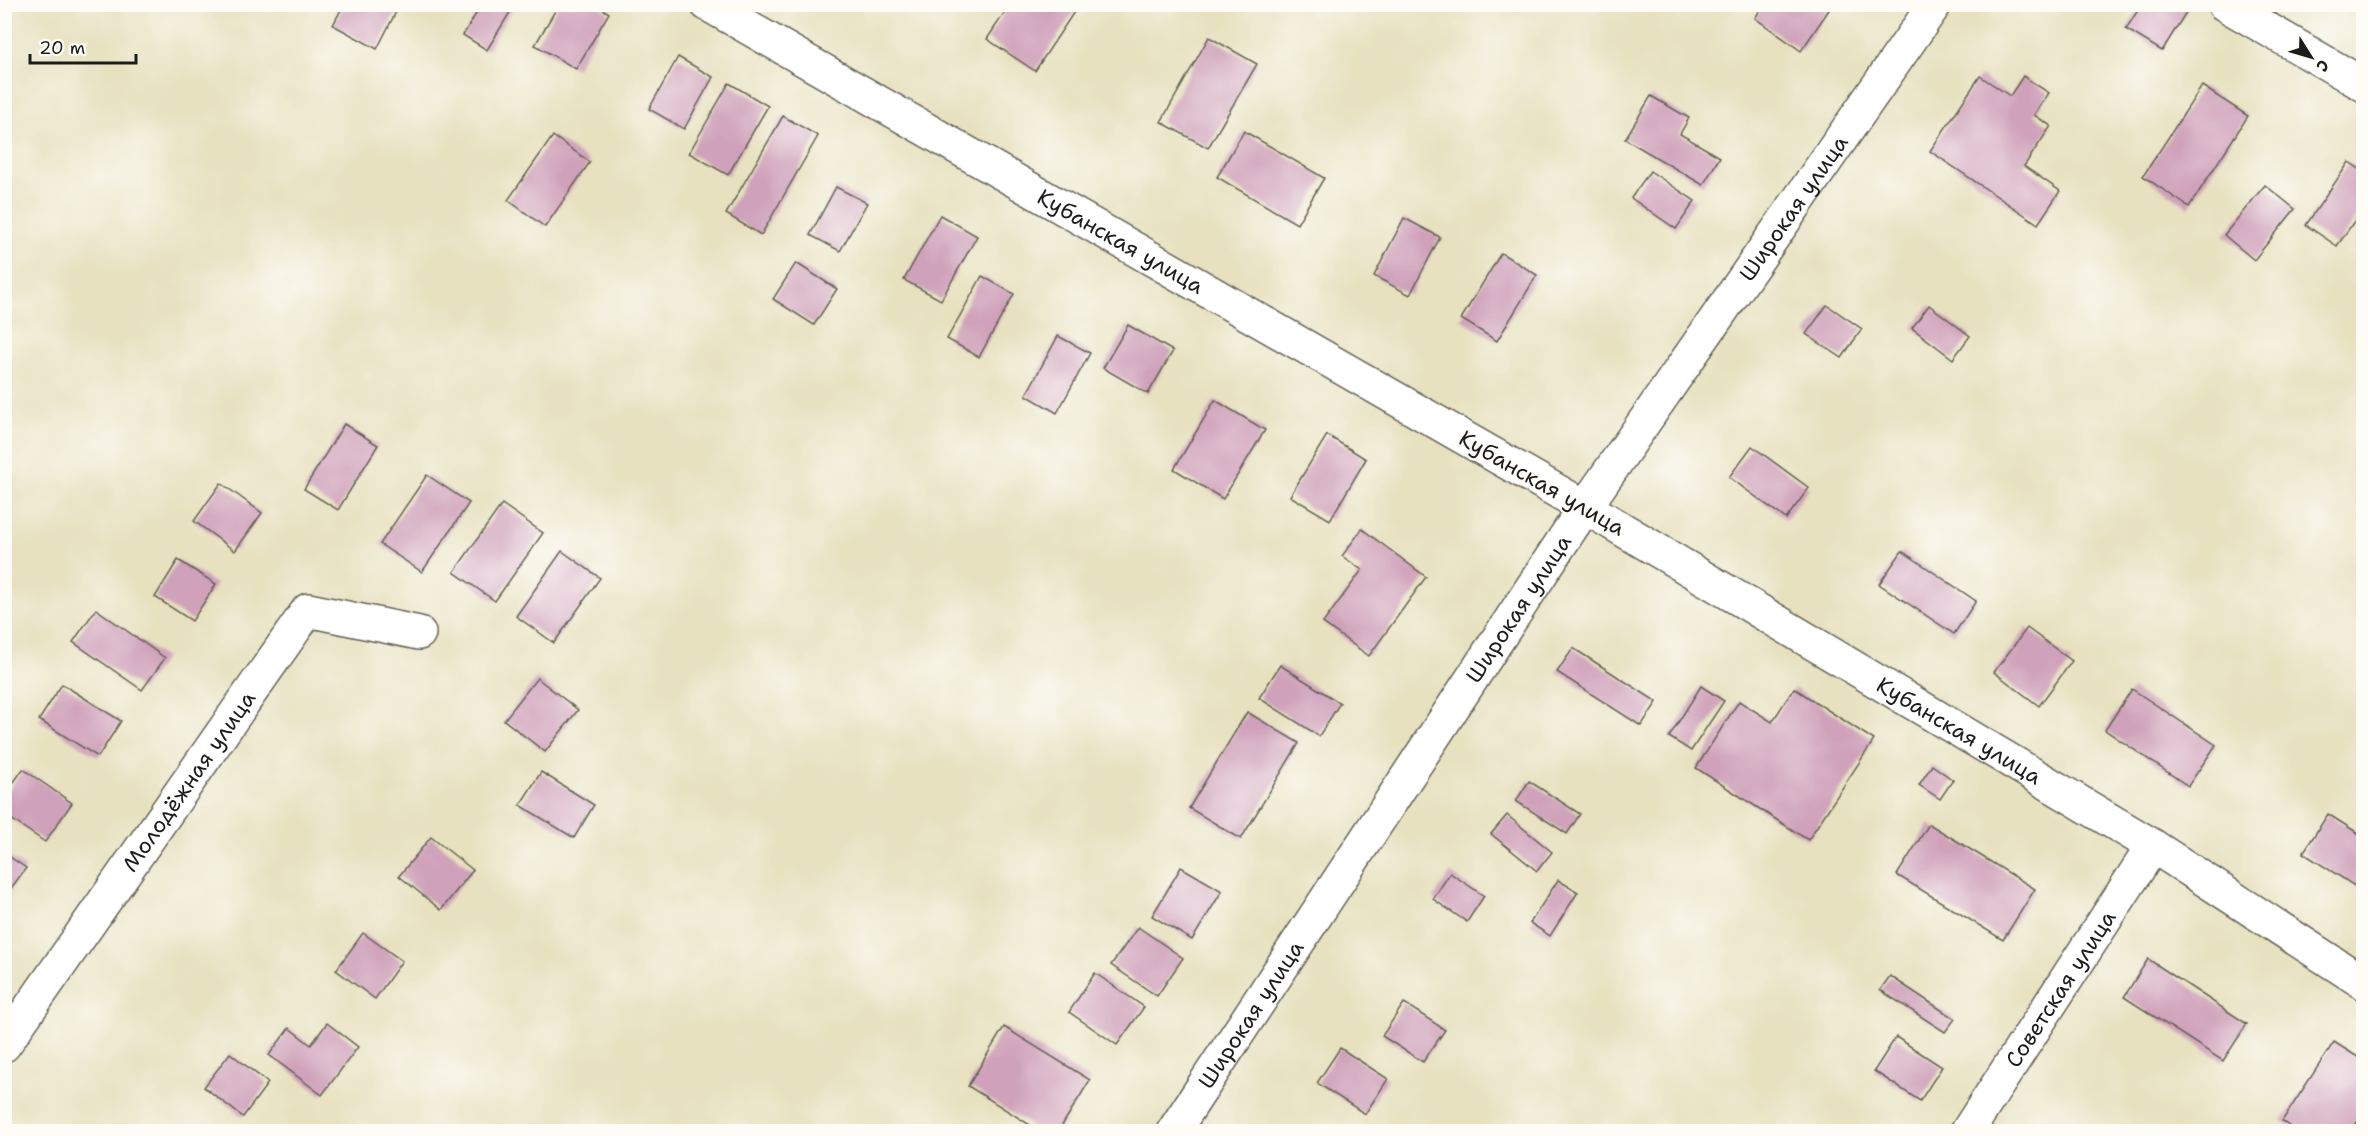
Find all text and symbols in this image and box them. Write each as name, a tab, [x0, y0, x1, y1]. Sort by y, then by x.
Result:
scale bar	[30, 27, 136, 65]
north arrow	[2281, 27, 2341, 87]
text: 20 m	[39, 36, 85, 60]
text: С	[2311, 55, 2334, 76]
street label: Широкая улица	[1732, 129, 1854, 287]
street label: Кубанская улица	[1032, 182, 1210, 300]
street label: Кубанская улица	[1454, 424, 1631, 543]
street label: Широкая улица	[1459, 529, 1578, 688]
street label: Кубанская улица	[1872, 670, 2048, 791]
street label: Молодёжная улица	[115, 685, 262, 877]
street label: Советская улица	[1998, 904, 2122, 1073]
street label: Широкая улица	[1191, 934, 1310, 1094]

